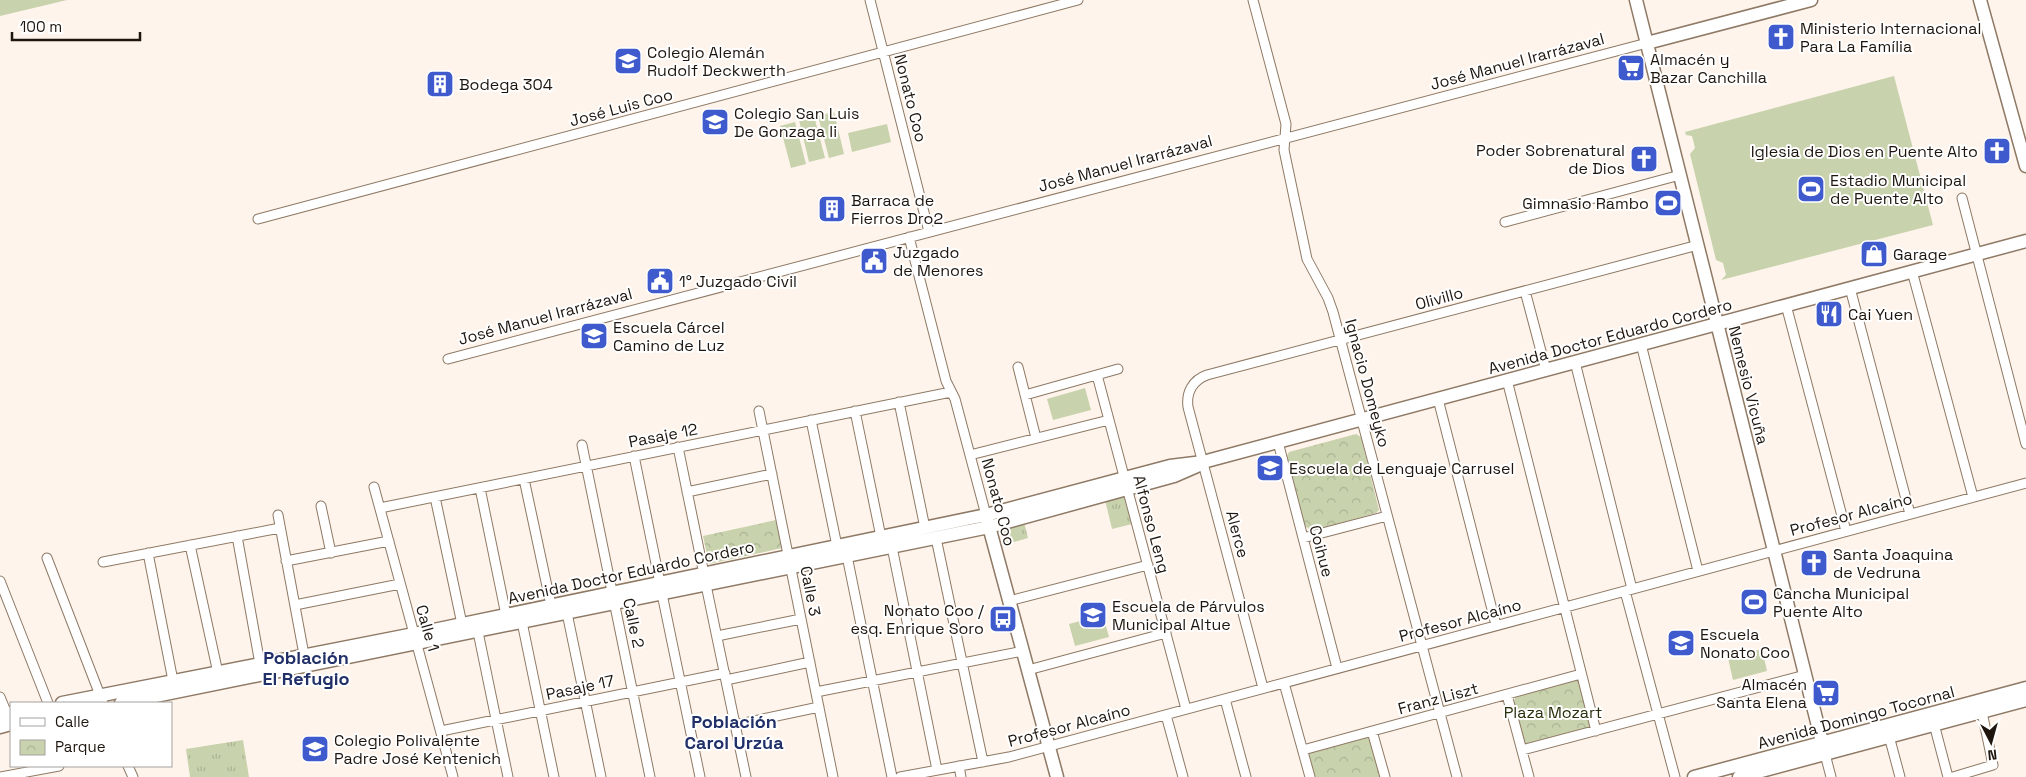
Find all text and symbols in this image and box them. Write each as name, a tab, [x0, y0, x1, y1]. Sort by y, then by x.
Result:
scale bar	[12, 10, 140, 42]
text: 100 m	[20, 17, 62, 36]
place label: Ministerio Internacional Para La Família	[1800, 18, 1981, 57]
church icon: Ministerio Internacional Para La Família	[1766, 22, 1796, 52]
street label: José Manuel Irarrázaval	[1428, 28, 1607, 95]
place label: Colegio Alemán Rudolf Deckwerth	[647, 42, 786, 81]
school or university icon: Colegio Alemán Rudolf Deckwerth	[613, 46, 643, 76]
place label: Almacén y Bazar Canchilla	[1650, 49, 1767, 88]
street label: Nonato Coo	[889, 52, 932, 144]
supermarket icon: Almacén y Bazar Canchilla	[1616, 53, 1646, 83]
building icon: Bodega 304	[425, 69, 455, 99]
place label: Bodega 304	[459, 74, 553, 95]
street label: José Luis Coo	[567, 84, 675, 131]
place label: Colegio San Luis De Gonzaga Ii	[734, 103, 859, 142]
school or university icon: Colegio San Luis De Gonzaga Ii	[700, 107, 730, 137]
street label: José Manuel Irarrázaval	[1036, 130, 1215, 197]
church icon: Iglesia de Dios en Puente Alto	[1982, 136, 2012, 166]
place label: Poder Sobrenatural de Dios	[1476, 140, 1625, 179]
place label: Iglesia de Dios en Puente Alto	[1751, 141, 1978, 162]
church icon: Poder Sobrenatural de Dios	[1629, 144, 1659, 174]
place label: Estadio Municipal de Puente Alto	[1830, 170, 1966, 209]
sports icon: Estadio Municipal de Puente Alto	[1796, 174, 1826, 204]
sports icon: Gimnasio Rambo	[1653, 188, 1683, 218]
place label: Barraca de Fierros Dro2	[851, 190, 943, 229]
place label: Gimnasio Rambo	[1522, 193, 1649, 214]
building icon: Barraca de Fierros Dro2	[817, 194, 847, 224]
shop icon: Garage	[1859, 239, 1889, 269]
place label: Juzgado de Menores	[893, 242, 984, 281]
place label: Garage	[1893, 244, 1947, 265]
public building icon: Juzgado de Menores	[859, 246, 889, 276]
public building icon: 1° Juzgado Civil	[645, 266, 675, 296]
place label: 1° Juzgado Civil	[679, 271, 797, 292]
street label: Olivillo	[1413, 282, 1465, 315]
street label: José Manuel Irarrázaval	[456, 283, 635, 350]
street label: Avenida Doctor Eduardo Cordero	[1486, 294, 1734, 379]
restaurant icon: Cai Yuen	[1814, 299, 1844, 329]
place label: Cai Yuen	[1848, 304, 1913, 325]
place label: Escuela Cárcel Camino de Luz	[613, 317, 725, 356]
street label: Ignacio Domeyko	[1340, 317, 1395, 450]
school or university icon: Escuela Cárcel Camino de Luz	[579, 321, 609, 351]
street label: Nemesio Vicuña	[1724, 324, 1773, 447]
street label: Pasaje 12	[627, 419, 699, 452]
school or university icon: Escuela de Lenguaje Carrusel	[1255, 453, 1285, 483]
street label: Nonato Coo	[977, 456, 1020, 548]
place label: Escuela de Lenguaje Carrusel	[1289, 458, 1514, 479]
street label: Alfonso Leng	[1128, 473, 1175, 576]
street label: Profesor Alcaíno	[1788, 488, 1915, 541]
street label: Alerce	[1221, 508, 1254, 560]
street label: Coihue	[1305, 523, 1339, 579]
street label: Avenida Doctor Eduardo Cordero	[506, 536, 756, 609]
place label: Santa Joaquina de Vedruna	[1833, 544, 1953, 583]
church icon: Santa Joaquina de Vedruna	[1799, 548, 1829, 578]
street label: Calle 3	[795, 564, 826, 618]
place label: Cancha Municipal Puente Alto	[1773, 583, 1909, 622]
sports icon: Cancha Municipal Puente Alto	[1739, 587, 1769, 617]
street label: Profesor Alcaíno	[1397, 594, 1524, 647]
street label: Calle 2	[618, 596, 649, 650]
place label: Escuela de Párvulos Municipal Altue	[1112, 596, 1265, 635]
place label: Nonato Coo / esq. Enrique Soro	[850, 600, 984, 639]
school or university icon: Escuela de Párvulos Municipal Altue	[1078, 600, 1108, 630]
street label: Calle 1	[411, 602, 444, 654]
bus stop icon: Nonato Coo / esq. Enrique Soro	[988, 604, 1018, 634]
place label: Escuela Nonato Coo	[1700, 624, 1790, 663]
school or university icon: Escuela Nonato Coo	[1666, 628, 1696, 658]
district label: Población El Refugio	[262, 646, 350, 690]
street label: Pasaje 17	[544, 670, 616, 705]
place label: Almacén Santa Elena	[1716, 674, 1807, 713]
street label: Franz Liszt	[1395, 678, 1481, 719]
supermarket icon: Almacén Santa Elena	[1811, 678, 1841, 708]
street label: Avenida Domingo Tocornal	[1755, 681, 1957, 754]
street label: Profesor Alcaíno	[1006, 699, 1133, 752]
legend	[10, 702, 172, 767]
park label: Plaza Mozart	[1504, 702, 1602, 723]
district label: Población Carol Urzúa	[684, 710, 784, 754]
text: Calle	[55, 712, 90, 731]
north arrow	[1966, 717, 2016, 767]
place label: Colegio Polivalente Padre José Kentenich	[334, 730, 501, 769]
school or university icon: Colegio Polivalente Padre José Kentenich	[300, 734, 330, 764]
text: Parque	[55, 737, 106, 756]
text: N	[1987, 745, 1998, 764]

